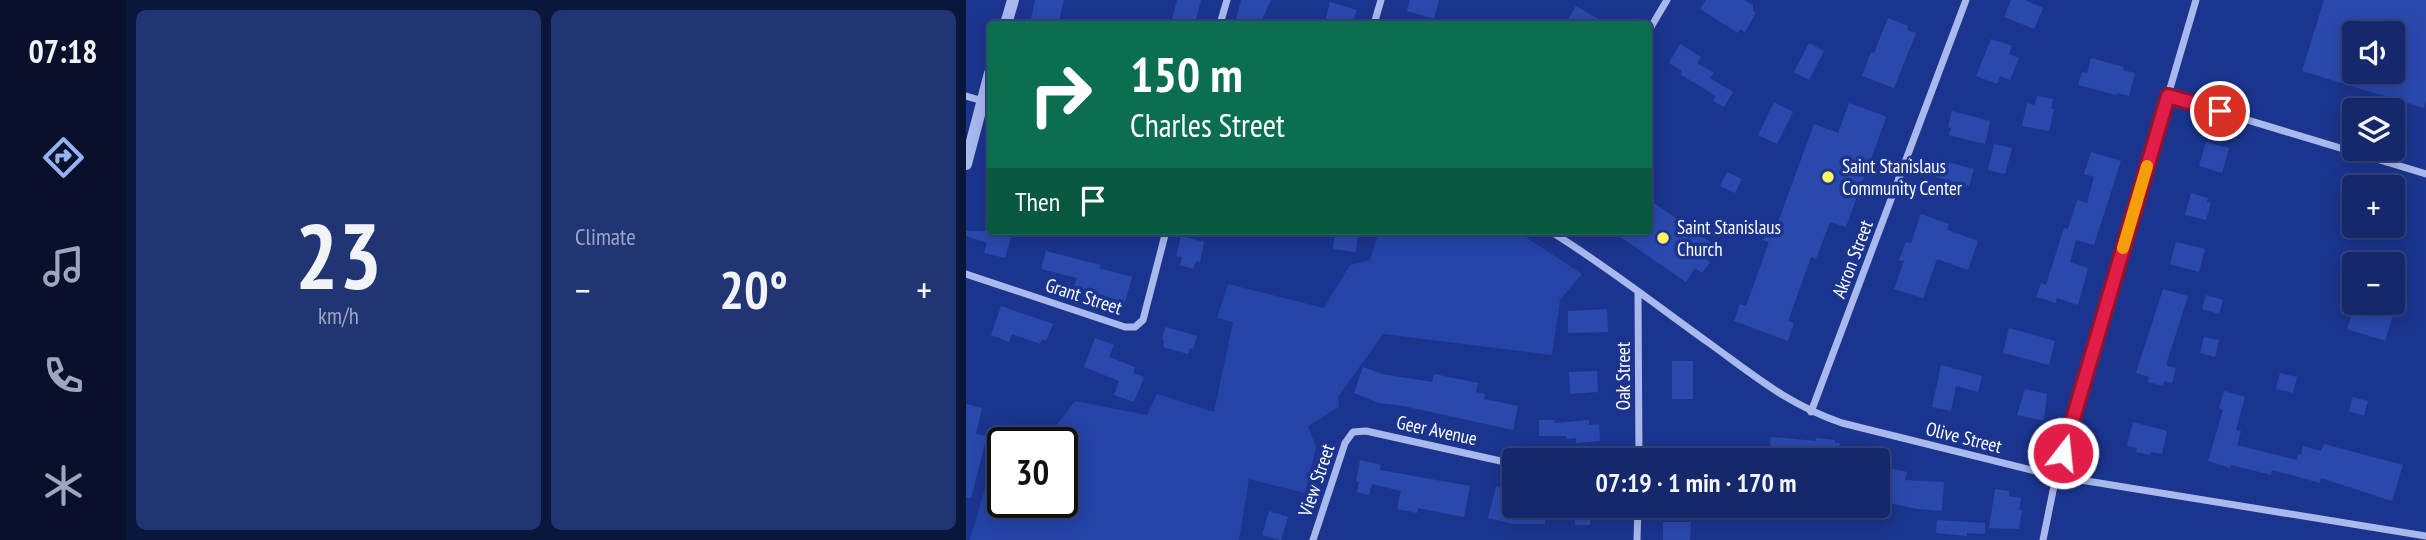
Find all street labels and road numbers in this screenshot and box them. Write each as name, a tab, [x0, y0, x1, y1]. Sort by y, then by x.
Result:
street label: Akron Street	[1826, 216, 1878, 301]
street label: Grant Street	[1043, 272, 1126, 320]
street label: Oak Street	[1611, 341, 1635, 410]
street label: Geer Avenue	[1395, 410, 1480, 450]
street label: Olive Street	[1923, 416, 2005, 458]
street label: View Street	[1292, 440, 1340, 520]

